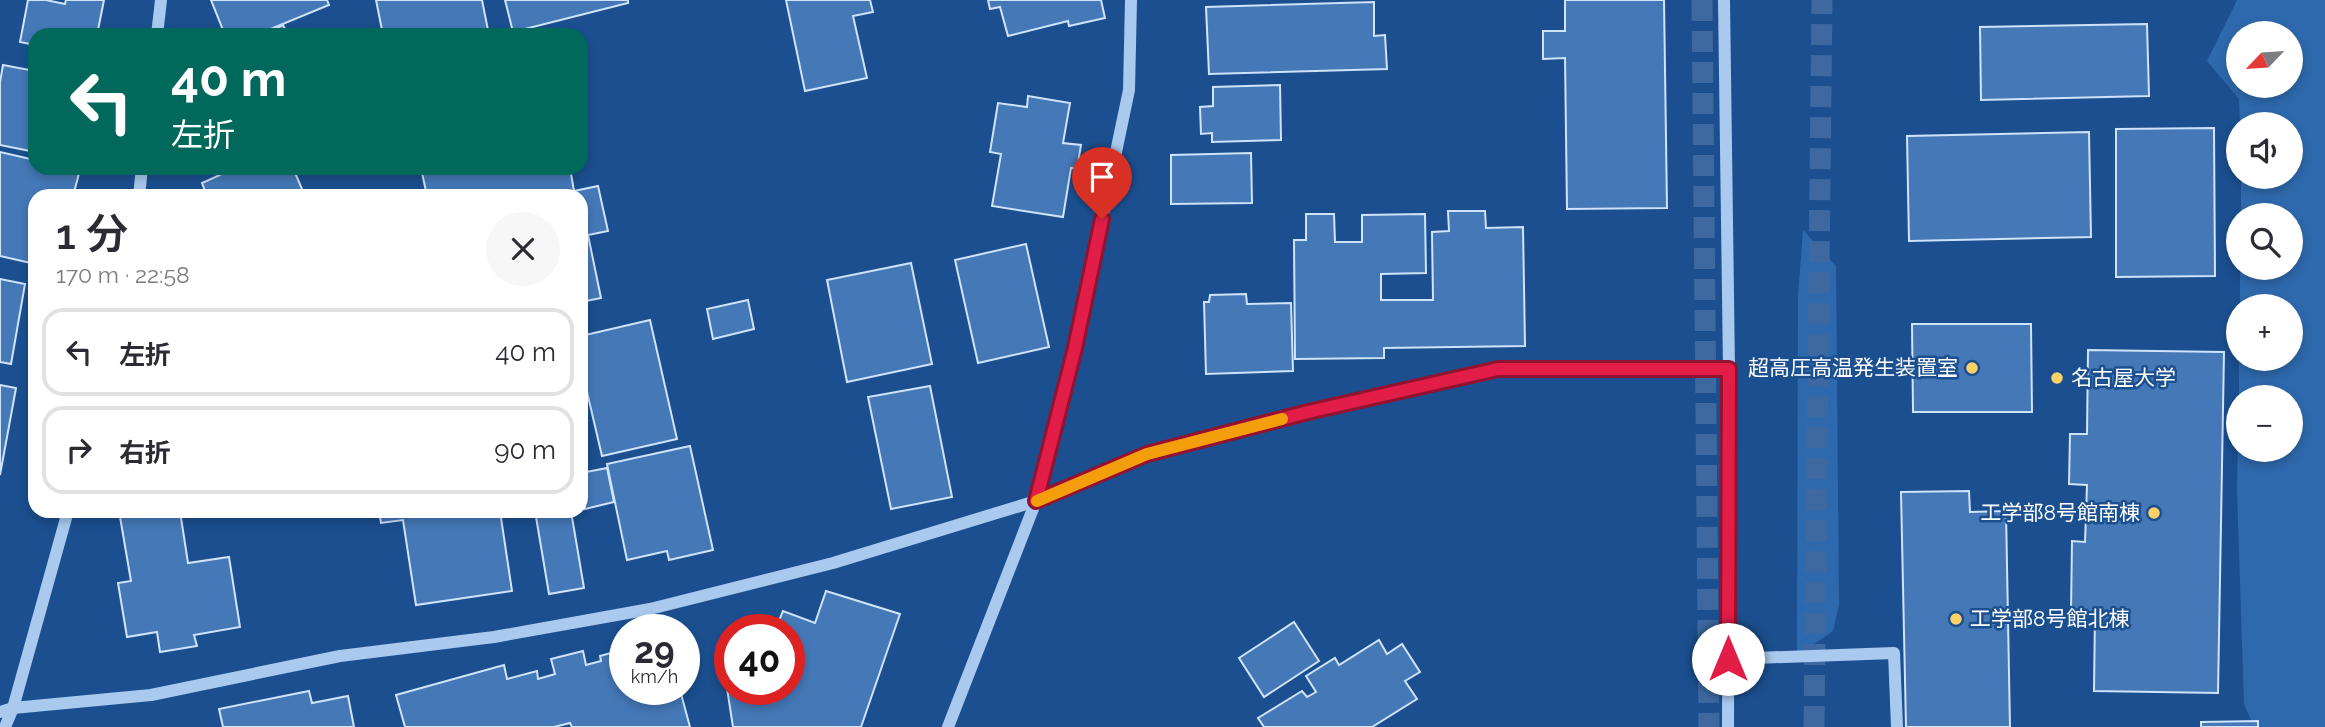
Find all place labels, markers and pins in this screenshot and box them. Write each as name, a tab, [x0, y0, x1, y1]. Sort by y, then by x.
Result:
pin	[1072, 147, 1132, 219]
place label: 超高圧高温発生装置室	[1748, 355, 1958, 380]
marker: 超高圧高温発生装置室	[1964, 360, 1980, 376]
place label: 名古屋大学	[2071, 365, 2176, 390]
marker: 名古屋大学	[2049, 370, 2065, 386]
place label: 工学部8号館南棟	[1981, 500, 2140, 525]
marker: 工学部8号館南棟	[2146, 505, 2162, 521]
place label: 工学部8号館北棟	[1970, 606, 2129, 631]
marker: 工学部8号館北棟	[1948, 611, 1964, 627]

